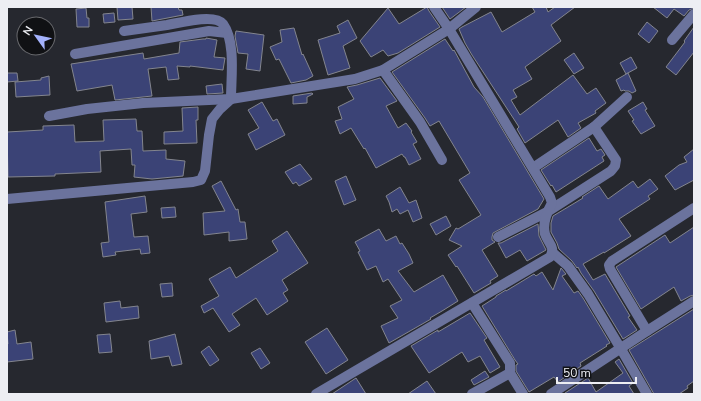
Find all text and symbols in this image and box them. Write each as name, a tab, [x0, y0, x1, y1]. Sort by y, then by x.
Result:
north arrow	[16, 16, 56, 56]
text: N	[20, 23, 37, 38]
scale bar	[557, 359, 636, 385]
text: 50 m	[563, 365, 591, 381]

